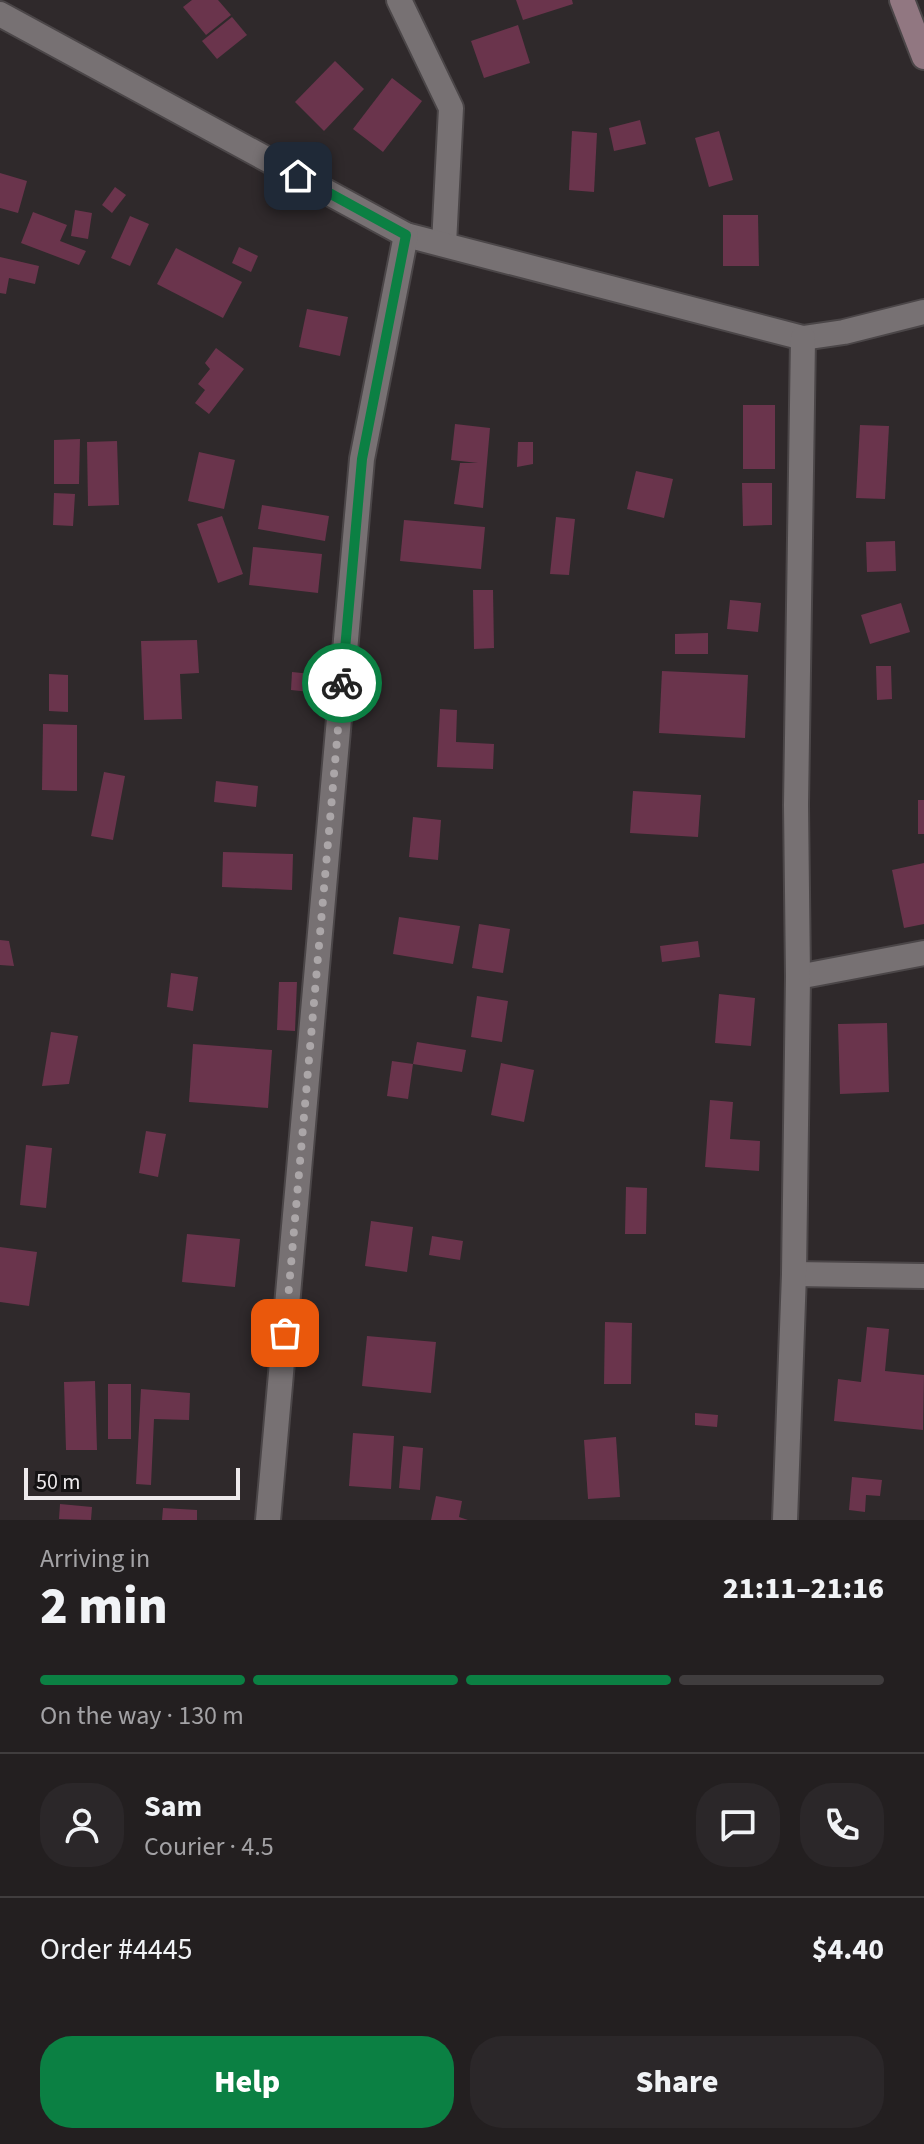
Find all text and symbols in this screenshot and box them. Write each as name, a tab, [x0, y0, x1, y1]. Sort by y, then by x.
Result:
pin	[264, 142, 332, 210]
icon: home	[276, 154, 320, 198]
courier	[302, 643, 382, 723]
icon: bike	[320, 661, 364, 705]
pin	[251, 1299, 319, 1367]
icon: bag	[263, 1311, 307, 1355]
scale bar	[24, 1464, 240, 1500]
text: 50 m	[36, 1466, 81, 1498]
text: Arriving in	[40, 1540, 150, 1577]
text: 21:11–21:16	[723, 1567, 884, 1610]
text: 2 min	[40, 1570, 168, 1644]
text: On the way · 130 m	[40, 1697, 244, 1734]
button: person	[40, 1783, 124, 1867]
button: chat	[696, 1783, 780, 1867]
button: phone	[800, 1783, 884, 1867]
text: Sam	[144, 1785, 202, 1828]
text: Courier · 4.5	[144, 1828, 274, 1865]
text: Order #4445	[40, 1928, 193, 1971]
text: $4.40	[812, 1928, 884, 1971]
button: Help	[40, 2036, 454, 2128]
button: Share	[470, 2036, 884, 2128]

